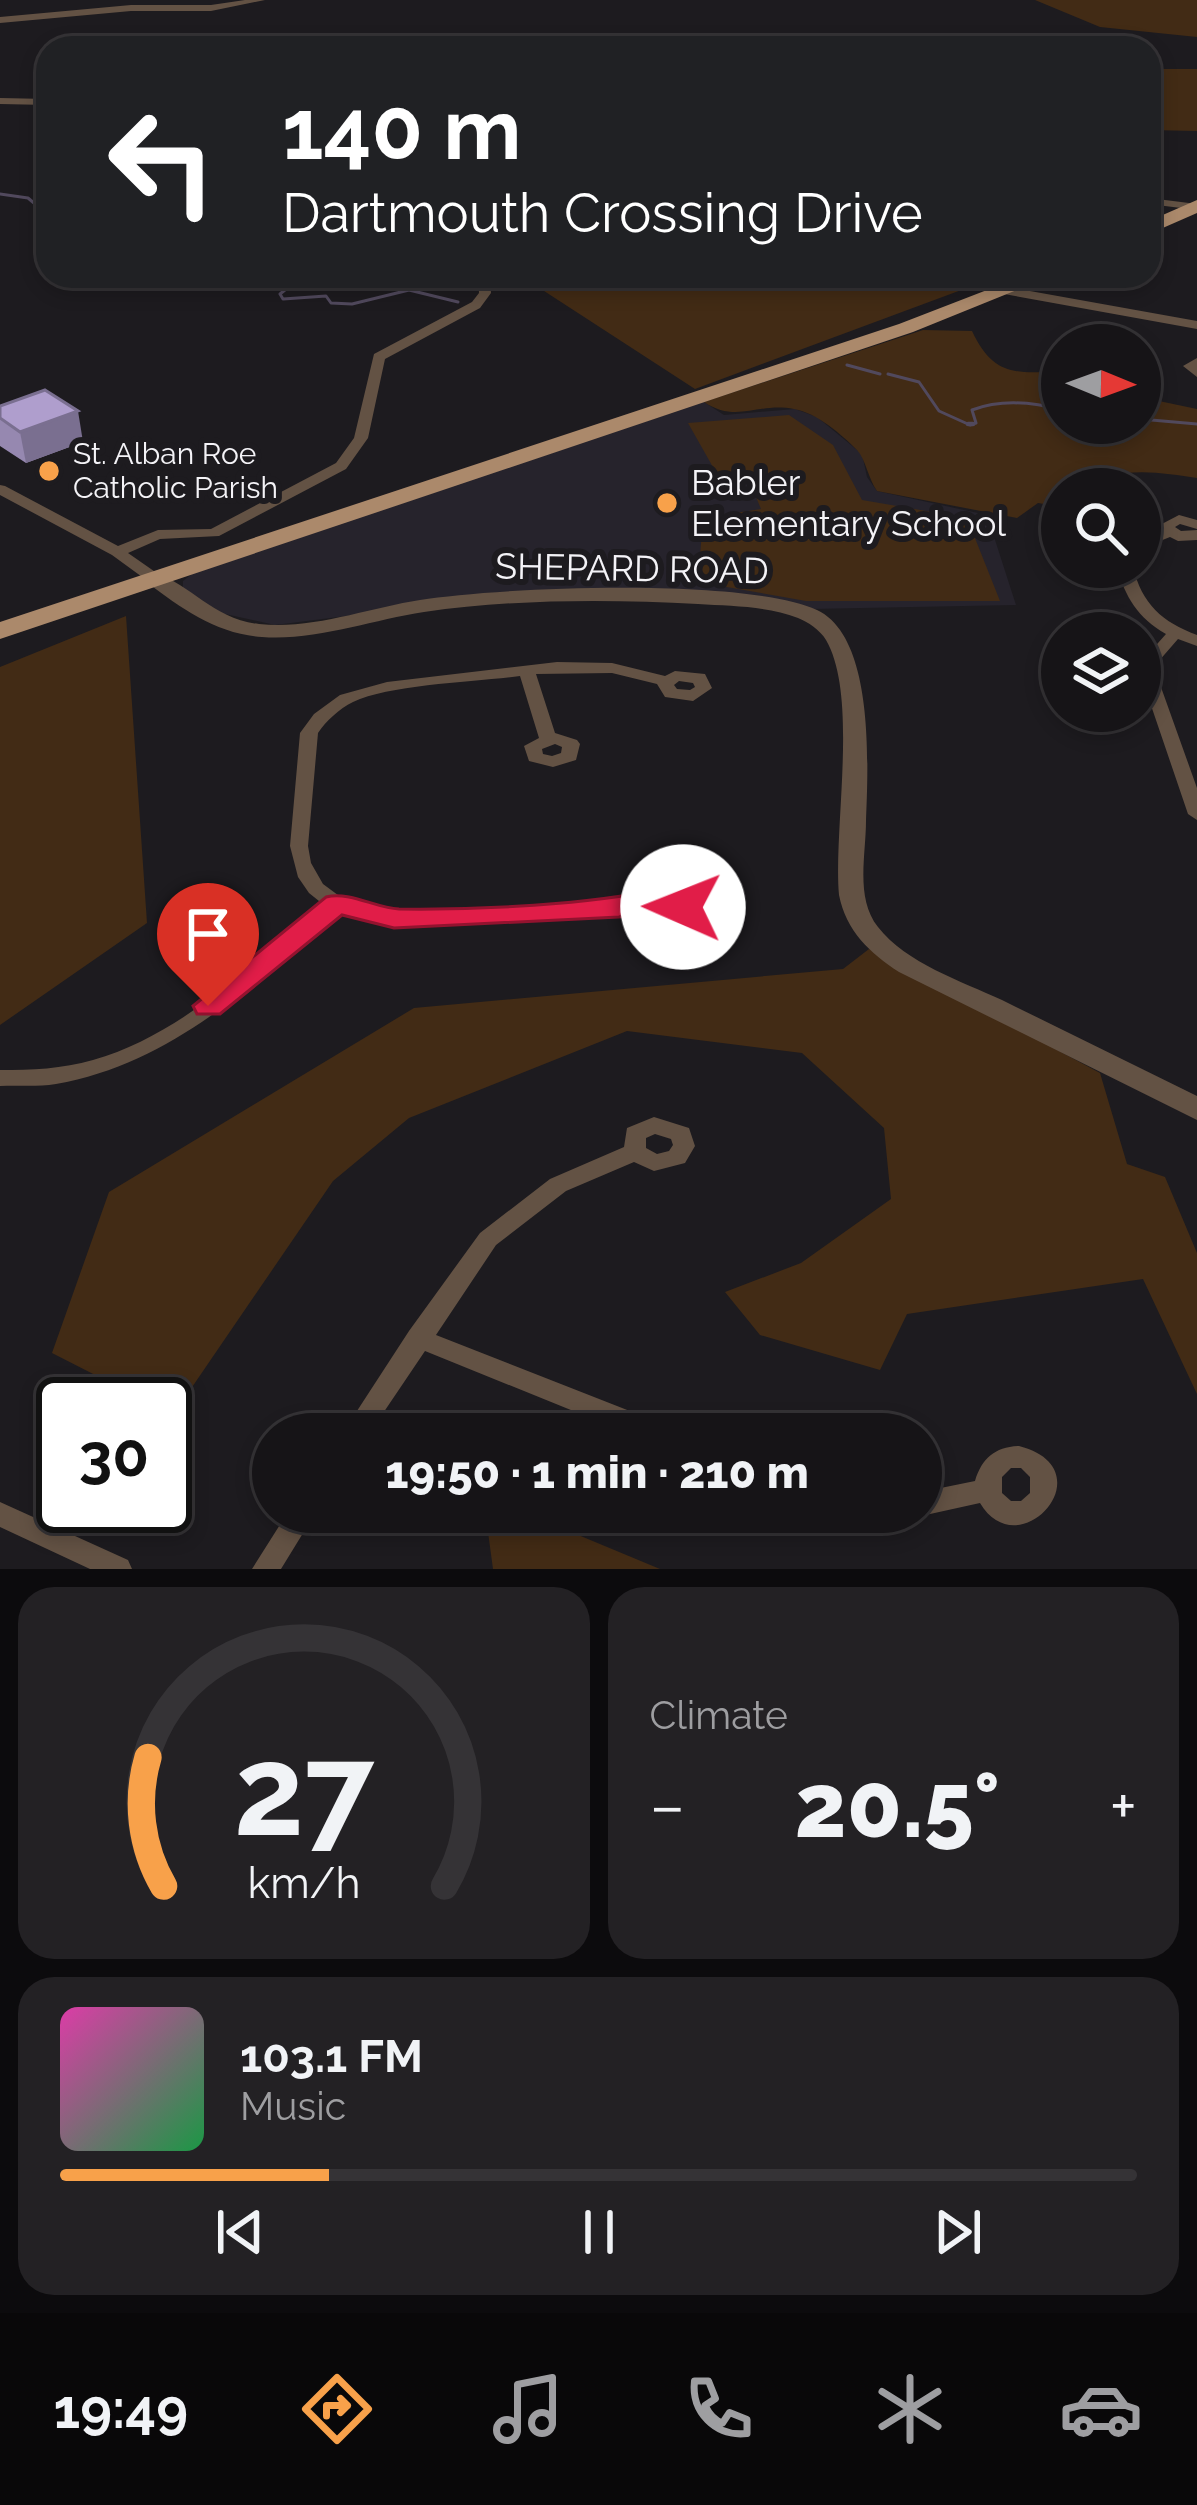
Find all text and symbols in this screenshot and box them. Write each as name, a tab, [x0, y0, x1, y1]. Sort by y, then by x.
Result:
text: 140 m	[282, 80, 521, 179]
icon: left	[84, 84, 240, 240]
text: Dartmouth Crossing Drive	[282, 181, 923, 245]
north arrow	[1041, 324, 1161, 444]
map controls	[1041, 324, 1161, 732]
place label: St. Alban Roe Catholic Parish	[73, 436, 278, 505]
marker: St. Alban Roe Catholic Parish	[36, 458, 62, 484]
place label: Babler Elementary School	[691, 461, 1006, 544]
button: search	[1041, 468, 1161, 588]
marker: Babler Elementary School	[654, 490, 680, 516]
street label: SHEPARD ROAD	[495, 545, 769, 591]
button: layers	[1041, 612, 1161, 732]
position arrow	[620, 844, 746, 970]
pin	[157, 883, 259, 1006]
icon: arrive	[175, 901, 241, 967]
speed limit sign: 30	[36, 1377, 192, 1533]
text: 19:50 · 1 min · 210 m	[385, 1446, 809, 1499]
text: Climate	[650, 1692, 788, 1738]
text: 27	[234, 1718, 375, 1864]
text: 20.5°	[795, 1752, 1000, 1858]
text: −	[650, 1767, 685, 1844]
text: +	[1110, 1767, 1137, 1844]
text: km/h	[247, 1858, 360, 1908]
text: 103.1 FM	[240, 2030, 423, 2083]
text: Music	[240, 2083, 346, 2129]
icon: previous	[207, 2199, 273, 2265]
icon: pause	[566, 2199, 632, 2265]
icon: next	[925, 2199, 991, 2265]
icon: directions	[295, 2367, 379, 2451]
icon: music	[486, 2367, 570, 2451]
icon: phone	[677, 2367, 761, 2451]
icon: climate	[868, 2367, 952, 2451]
icon: car	[1059, 2367, 1143, 2451]
text: 19:49	[54, 2377, 188, 2441]

